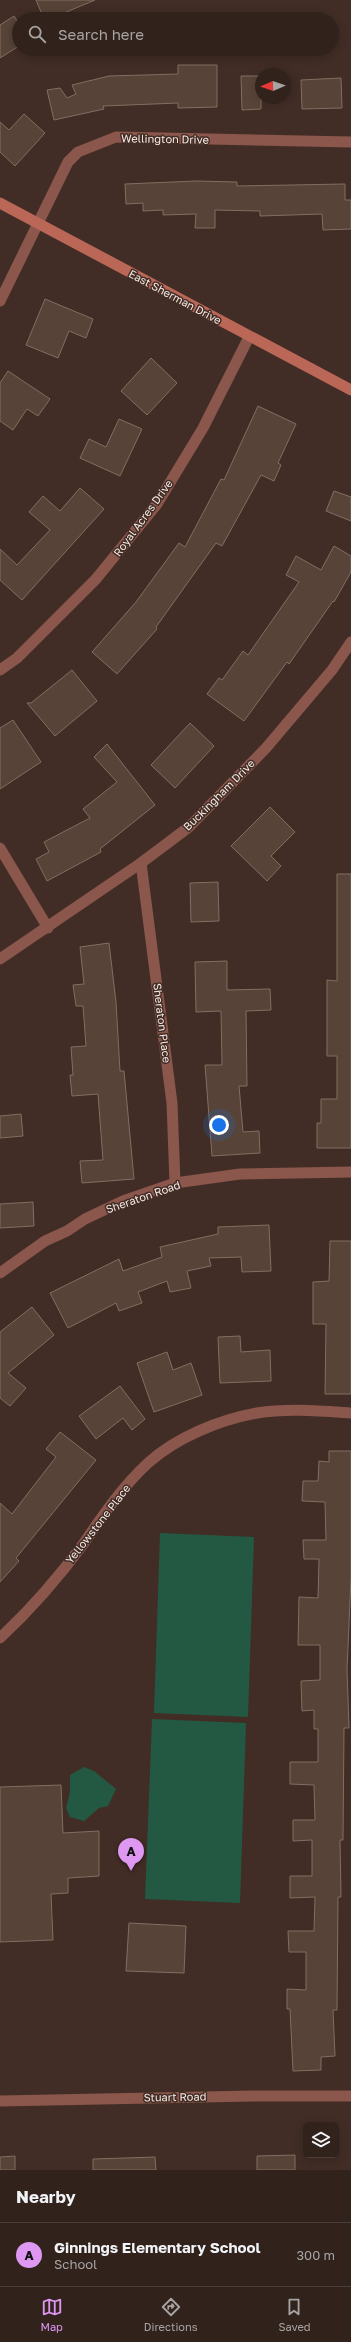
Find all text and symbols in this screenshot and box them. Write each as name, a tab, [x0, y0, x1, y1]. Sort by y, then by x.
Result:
search box	[12, 12, 339, 56]
icon: search	[26, 23, 48, 45]
text: Search here	[58, 25, 144, 43]
north arrow	[255, 68, 291, 104]
street label: Wellington Drive	[121, 131, 209, 146]
street label: East Sherman Drive	[127, 267, 224, 326]
street label: Royal Acres Drive	[110, 477, 175, 559]
street label: Buckingham Drive	[180, 756, 257, 833]
street label: Sheraton Place	[151, 982, 174, 1064]
your location	[209, 1115, 229, 1135]
street label: Sheraton Road	[104, 1178, 182, 1215]
street label: Yellowstone Place	[63, 1482, 133, 1566]
pin: A	[118, 1838, 144, 1871]
street label: Stuart Road	[144, 2089, 206, 2104]
map controls	[303, 2122, 339, 2158]
button: layers	[303, 2122, 339, 2158]
text: Nearby	[16, 2186, 76, 2207]
text: Ginnings Elementary School	[54, 2238, 261, 2256]
text: A	[24, 2247, 34, 2263]
text: 300 m	[297, 2247, 335, 2263]
text: School	[54, 2256, 97, 2272]
tab: Map	[40, 2296, 63, 2333]
tab: Directions	[144, 2296, 198, 2333]
tab: Saved	[278, 2296, 311, 2333]

